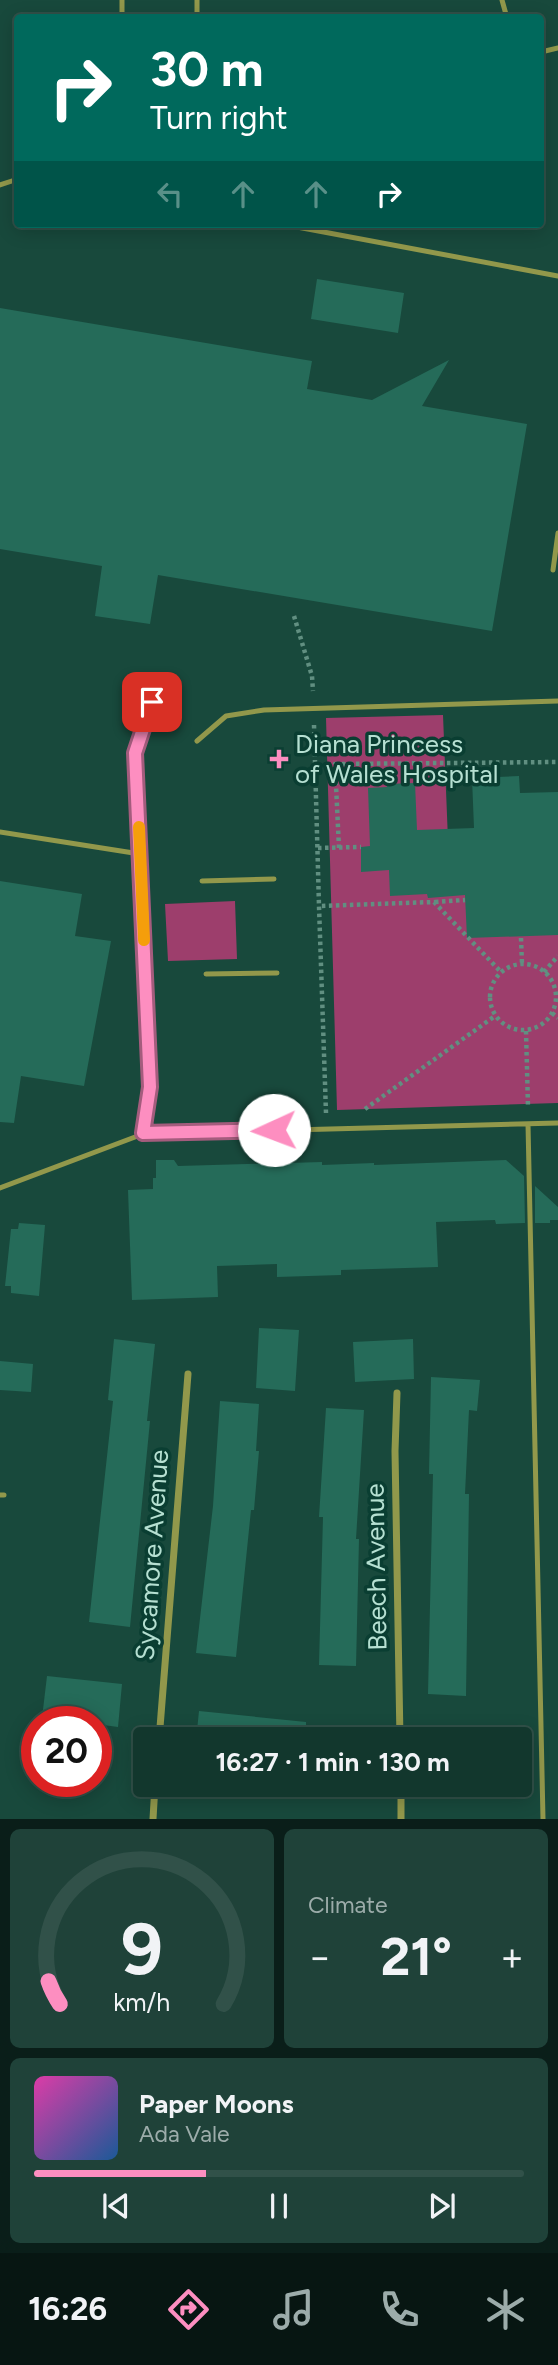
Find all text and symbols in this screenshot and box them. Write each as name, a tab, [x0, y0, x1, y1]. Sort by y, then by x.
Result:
text: 30 m	[150, 39, 263, 98]
icon: right	[35, 42, 126, 133]
text: Turn right	[150, 99, 288, 137]
icon: left	[151, 175, 189, 213]
icon: ahead	[224, 175, 262, 213]
icon: ahead	[297, 175, 335, 213]
icon: right	[370, 175, 408, 213]
pin	[122, 672, 182, 732]
icon: arrive	[133, 683, 171, 721]
place label: Diana Princess of Wales Hospital	[295, 728, 499, 790]
marker: Diana Princess of Wales Hospital	[269, 749, 289, 769]
position arrow	[237, 1093, 311, 1167]
street label: Sycamore Avenue	[129, 1449, 175, 1661]
street label: Beech Avenue	[359, 1483, 393, 1651]
speed limit sign: 20	[21, 1706, 112, 1797]
text: 16:27 · 1 min · 130 m	[215, 1746, 450, 1778]
text: Climate	[308, 1891, 387, 1919]
text: 9	[121, 1906, 163, 1993]
text: 21°	[380, 1926, 452, 1988]
text: −	[308, 1934, 332, 1980]
text: +	[500, 1934, 524, 1980]
text: km/h	[113, 1987, 171, 2017]
text: Paper Moons	[139, 2088, 294, 2120]
text: Ada Vale	[139, 2120, 230, 2148]
icon: previous	[97, 2187, 135, 2225]
icon: pause	[260, 2187, 298, 2225]
icon: next	[423, 2187, 461, 2225]
icon: directions	[164, 2285, 213, 2334]
icon: music	[269, 2285, 318, 2334]
icon: phone	[375, 2285, 424, 2334]
icon: climate	[481, 2285, 530, 2334]
text: 16:26	[28, 2290, 107, 2328]

